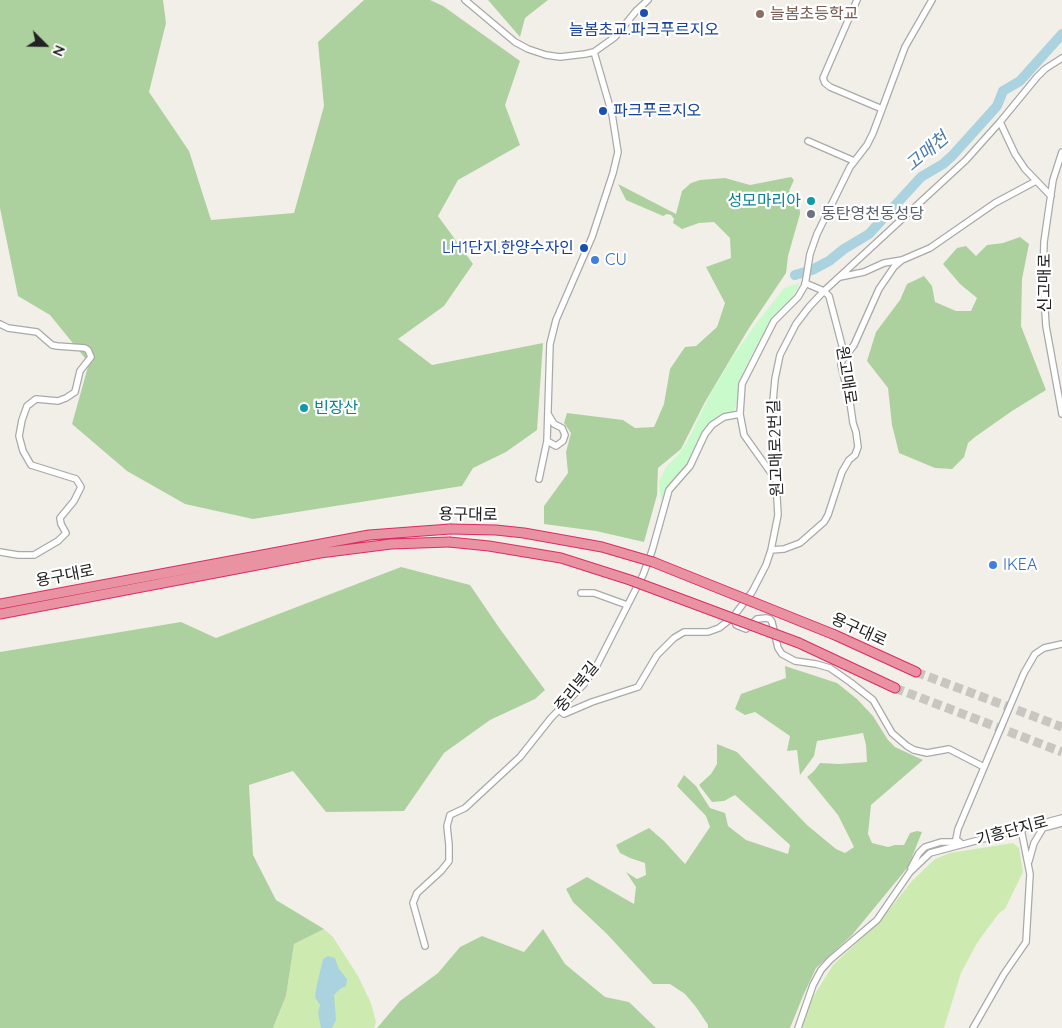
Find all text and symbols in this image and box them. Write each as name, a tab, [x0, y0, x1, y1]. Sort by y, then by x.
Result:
place label: 늘봄초등학교	[770, 4, 858, 24]
marker: 늘봄초교.파크푸르지오	[638, 7, 650, 19]
marker: 늘봄초등학교	[754, 8, 766, 20]
north arrow	[20, 20, 70, 70]
place label: 늘봄초교.파크푸르지오	[569, 20, 719, 40]
text: N	[49, 43, 69, 59]
place label: 파크푸르지오	[613, 101, 701, 121]
marker: 파크푸르지오	[597, 105, 609, 117]
water label: 고매천	[901, 128, 953, 176]
place label: 성모마리아	[727, 191, 801, 211]
marker: 성모마리아	[805, 195, 817, 207]
place label: 동탄영천동성당	[821, 204, 924, 224]
marker: 동탄영천동성당	[805, 208, 817, 220]
place label: LH1단지.한양수자인	[442, 238, 574, 258]
marker: LH1단지.한양수자인	[578, 242, 590, 254]
place label: CU	[605, 250, 627, 270]
marker: CU	[589, 254, 601, 266]
street label: 신고매로	[1035, 254, 1055, 312]
street label: 원고매로	[832, 344, 860, 406]
place label: 빈장산	[314, 398, 358, 418]
street label: 원고매로2번길	[765, 399, 787, 497]
marker: 빈장산	[298, 402, 310, 414]
street label: 용구대로	[438, 505, 498, 525]
place label: IKEA	[1003, 555, 1037, 575]
marker: IKEA	[987, 559, 999, 571]
street label: 용구대로	[34, 561, 96, 591]
street label: 용구대로	[828, 609, 890, 651]
street label: 중리북길	[551, 658, 603, 716]
street label: 기흥단지로	[974, 812, 1050, 850]

